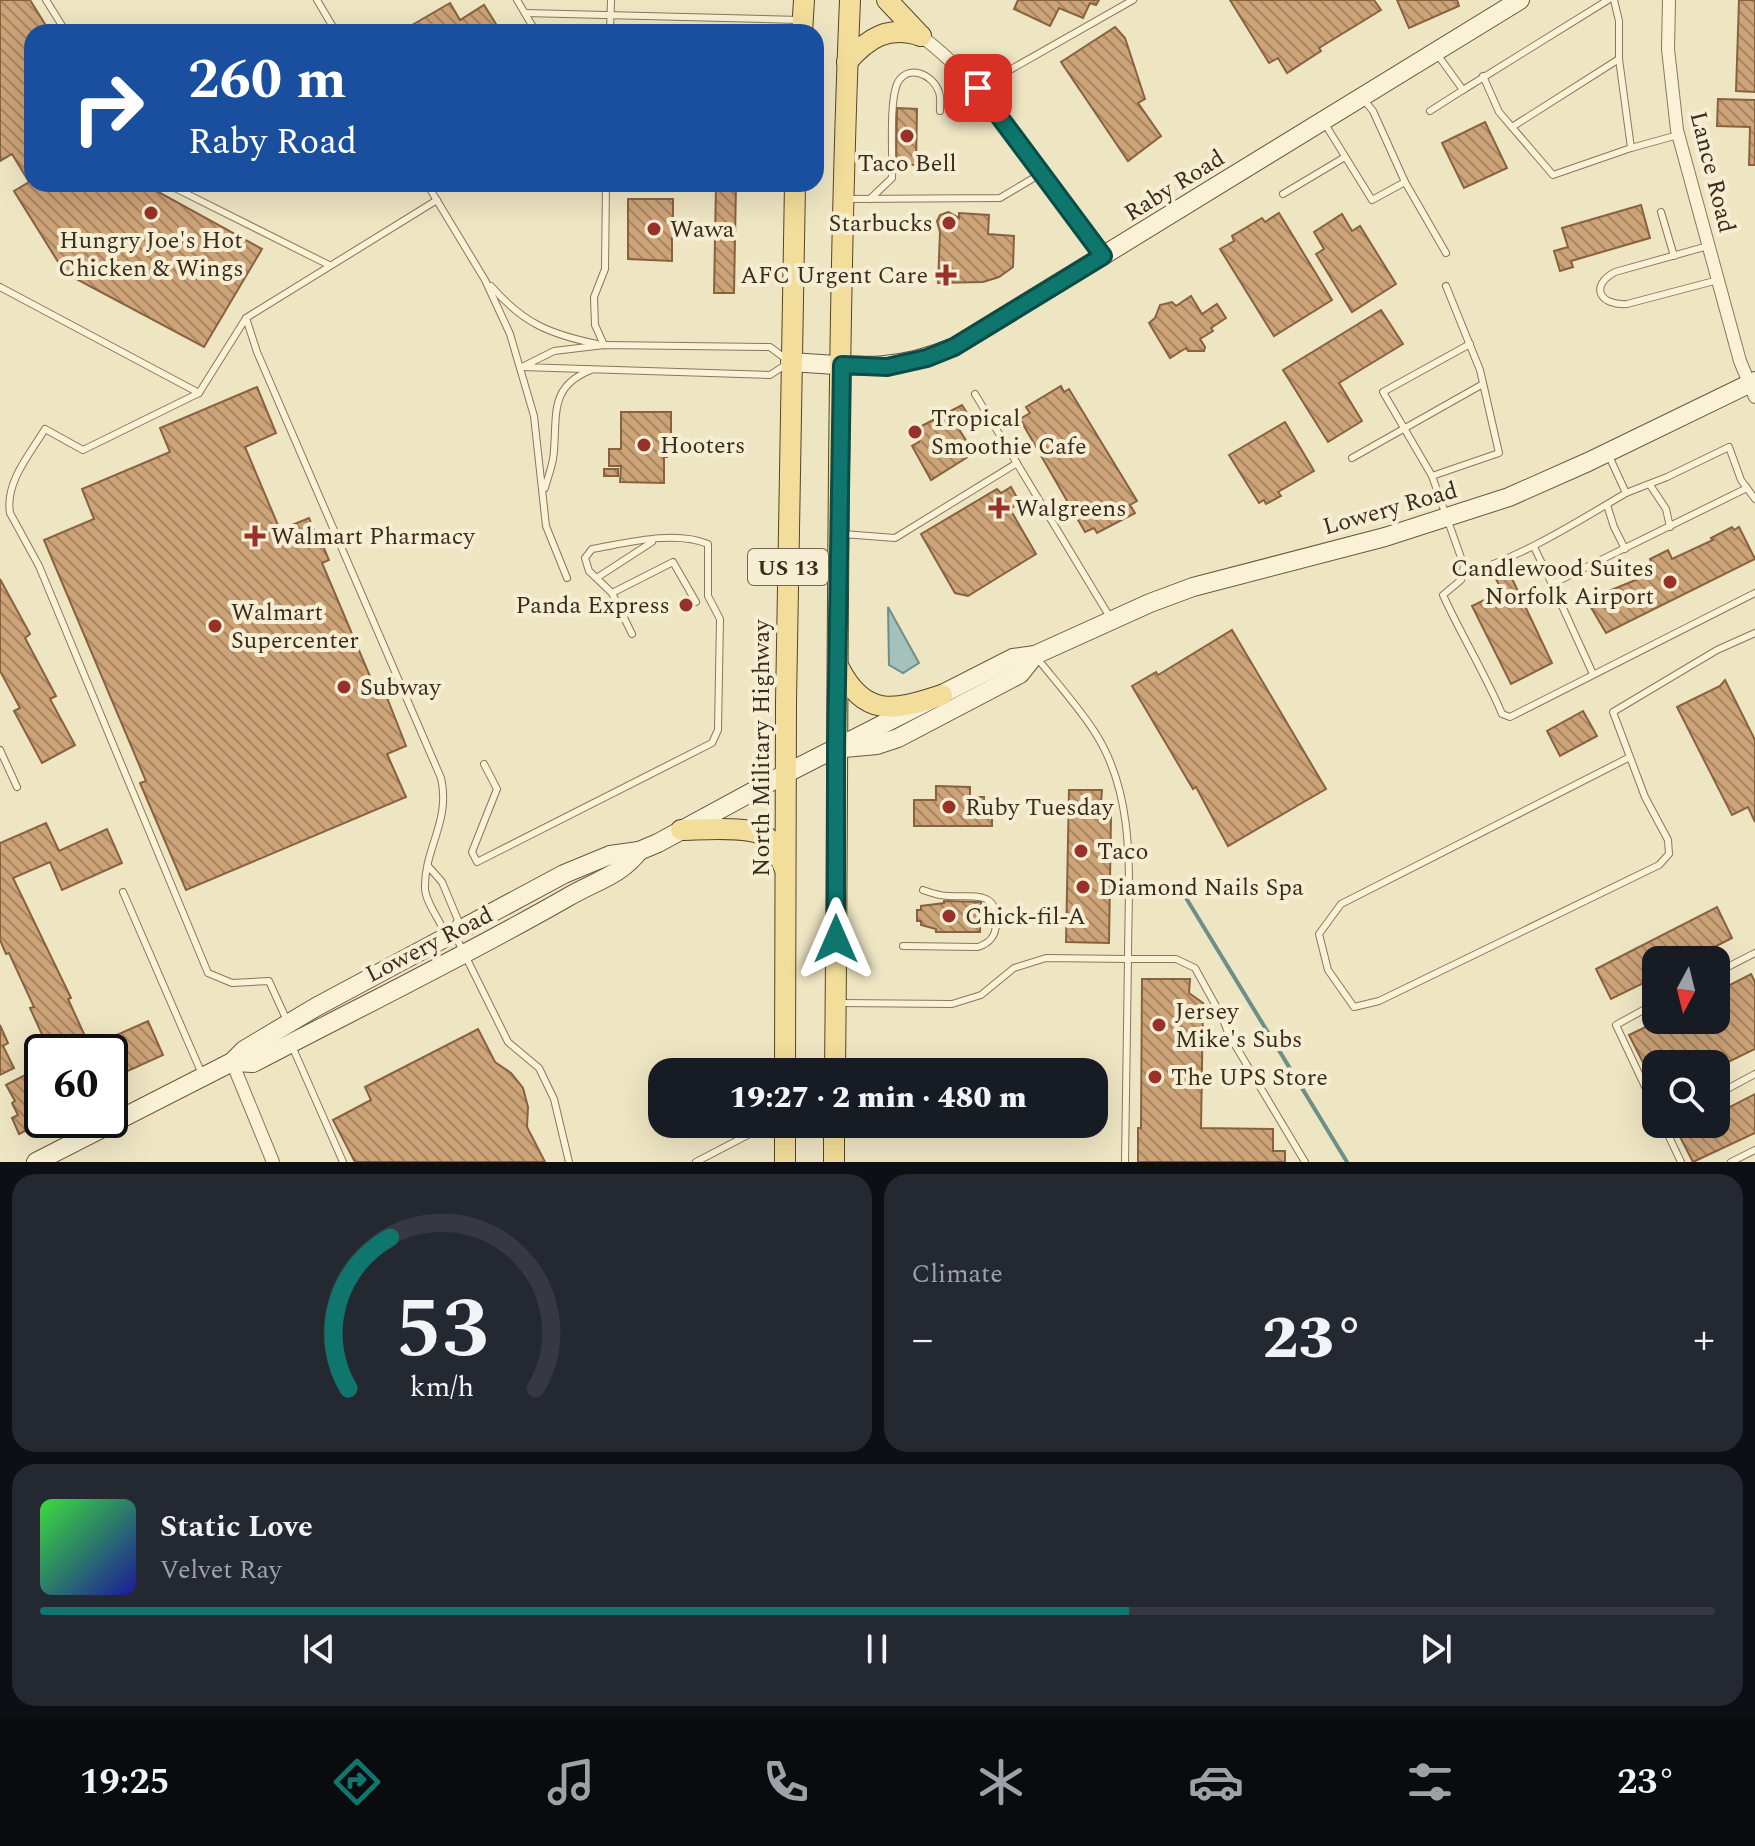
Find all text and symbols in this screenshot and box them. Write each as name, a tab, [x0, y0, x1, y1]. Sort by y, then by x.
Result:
text: 260 m	[188, 38, 347, 123]
pin	[944, 54, 1012, 122]
icon: right	[56, 56, 160, 160]
icon: arrive	[956, 66, 1000, 110]
street label: Lance Road	[1680, 108, 1745, 237]
text: Raby Road	[188, 115, 357, 170]
marker: Taco Bell	[898, 127, 916, 145]
street label: Raby Road	[1117, 141, 1232, 231]
place label: Taco Bell	[857, 146, 957, 182]
marker: Hungry Joe's Hot Chicken & Wings	[142, 204, 160, 222]
place label: Starbucks	[829, 206, 933, 242]
place label: Wawa	[670, 212, 735, 248]
marker: Starbucks	[940, 214, 958, 232]
marker: Wawa	[645, 220, 663, 238]
place label: Hungry Joe's Hot Chicken & Wings	[58, 223, 244, 287]
place label: AFC Urgent Care	[740, 258, 928, 294]
marker: AFC Urgent Care	[935, 264, 957, 286]
place label: Tropical Smoothie Cafe	[931, 401, 1087, 465]
marker: Tropical Smoothie Cafe	[906, 423, 924, 441]
place label: Hooters	[660, 428, 746, 464]
marker: Hooters	[635, 436, 653, 454]
street label: Lowery Road	[1319, 473, 1462, 545]
place label: Walgreens	[1015, 491, 1127, 527]
marker: Walgreens	[990, 499, 1008, 517]
place label: Walmart Pharmacy	[271, 519, 476, 555]
marker: Walmart Pharmacy	[246, 527, 264, 545]
road number: US 13	[748, 549, 828, 585]
place label: Candlewood Suites Norfolk Airport	[1451, 551, 1654, 615]
marker: Candlewood Suites Norfolk Airport	[1661, 573, 1679, 591]
place label: Panda Express	[516, 588, 670, 624]
place label: Walmart Supercenter	[231, 595, 359, 659]
marker: Panda Express	[677, 596, 695, 614]
marker: Walmart Supercenter	[206, 617, 224, 635]
street label: North Military Highway	[744, 618, 780, 877]
place label: Subway	[360, 670, 442, 706]
marker: Subway	[335, 678, 353, 696]
place label: Ruby Tuesday	[965, 790, 1115, 826]
marker: Ruby Tuesday	[940, 798, 958, 816]
place label: Taco	[1097, 834, 1148, 870]
marker: Taco	[1072, 842, 1090, 860]
place label: Diamond Nails Spa	[1099, 870, 1304, 906]
marker: Diamond Nails Spa	[1074, 878, 1092, 896]
street label: Lowery Road	[359, 897, 500, 992]
position arrow	[794, 897, 878, 981]
place label: Chick-fil-A	[965, 899, 1086, 935]
marker: Chick-fil-A	[940, 907, 958, 925]
north arrow	[1642, 946, 1730, 1034]
map controls	[1642, 946, 1730, 1138]
place label: Jersey Mike's Subs	[1175, 994, 1302, 1058]
marker: Jersey Mike's Subs	[1150, 1016, 1168, 1034]
speed limit sign: 60	[24, 1034, 128, 1138]
button: search	[1642, 1050, 1730, 1138]
place label: The UPS Store	[1171, 1060, 1328, 1096]
marker: The UPS Store	[1146, 1068, 1164, 1086]
text: 19:27 · 2 min · 480 m	[729, 1075, 1027, 1121]
text: Climate	[912, 1254, 1003, 1294]
text: 53	[395, 1267, 488, 1394]
text: 23°	[1262, 1293, 1364, 1385]
text: −	[912, 1306, 934, 1373]
text: +	[1693, 1306, 1715, 1373]
text: km/h	[410, 1366, 474, 1409]
text: Static Love	[160, 1504, 313, 1550]
text: Velvet Ray	[160, 1550, 281, 1590]
icon: previous	[297, 1627, 341, 1671]
icon: pause	[855, 1627, 899, 1671]
icon: next	[1414, 1627, 1458, 1671]
icon: directions	[329, 1754, 385, 1810]
icon: music	[543, 1754, 599, 1810]
icon: phone	[758, 1754, 814, 1810]
icon: climate	[973, 1754, 1029, 1810]
icon: car	[1188, 1754, 1244, 1810]
icon: filters	[1402, 1754, 1458, 1810]
text: 19:25	[79, 1755, 170, 1810]
text: 23°	[1617, 1755, 1676, 1810]

